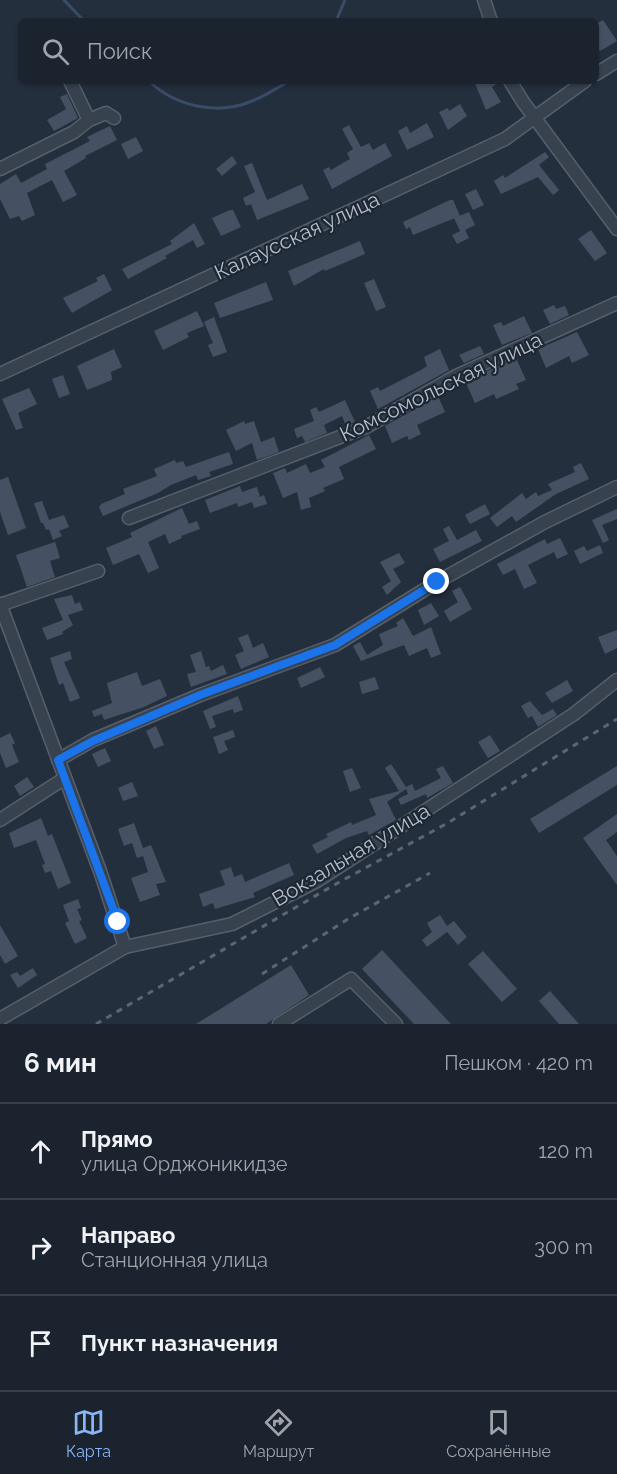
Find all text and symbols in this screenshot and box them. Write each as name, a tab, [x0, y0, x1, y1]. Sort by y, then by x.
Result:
search box	[18, 18, 599, 84]
icon: search	[39, 35, 72, 68]
text: Поиск	[87, 38, 152, 64]
street label: Калаусская улица	[210, 186, 383, 285]
street label: Комсомольская улица	[335, 327, 546, 446]
route end	[423, 568, 449, 594]
street label: Вокзальная улица	[267, 798, 434, 912]
route start	[104, 908, 130, 934]
text: 6 мин	[24, 1048, 97, 1078]
text: Пешком · 420 m	[444, 1051, 593, 1075]
text: Прямо	[81, 1126, 153, 1152]
icon: ahead	[24, 1135, 57, 1168]
text: 120 m	[538, 1139, 593, 1163]
text: улица Орджоникидзе	[81, 1152, 288, 1176]
text: Направо	[81, 1222, 175, 1248]
icon: right	[24, 1231, 57, 1264]
text: 300 m	[534, 1235, 593, 1259]
text: Станционная улица	[81, 1248, 268, 1272]
icon: arrive	[24, 1327, 57, 1360]
text: Пункт назначения	[81, 1330, 278, 1356]
tab: Карта	[66, 1406, 111, 1461]
tab: Маршрут	[243, 1406, 314, 1461]
tab: Сохранённые	[446, 1406, 551, 1461]

